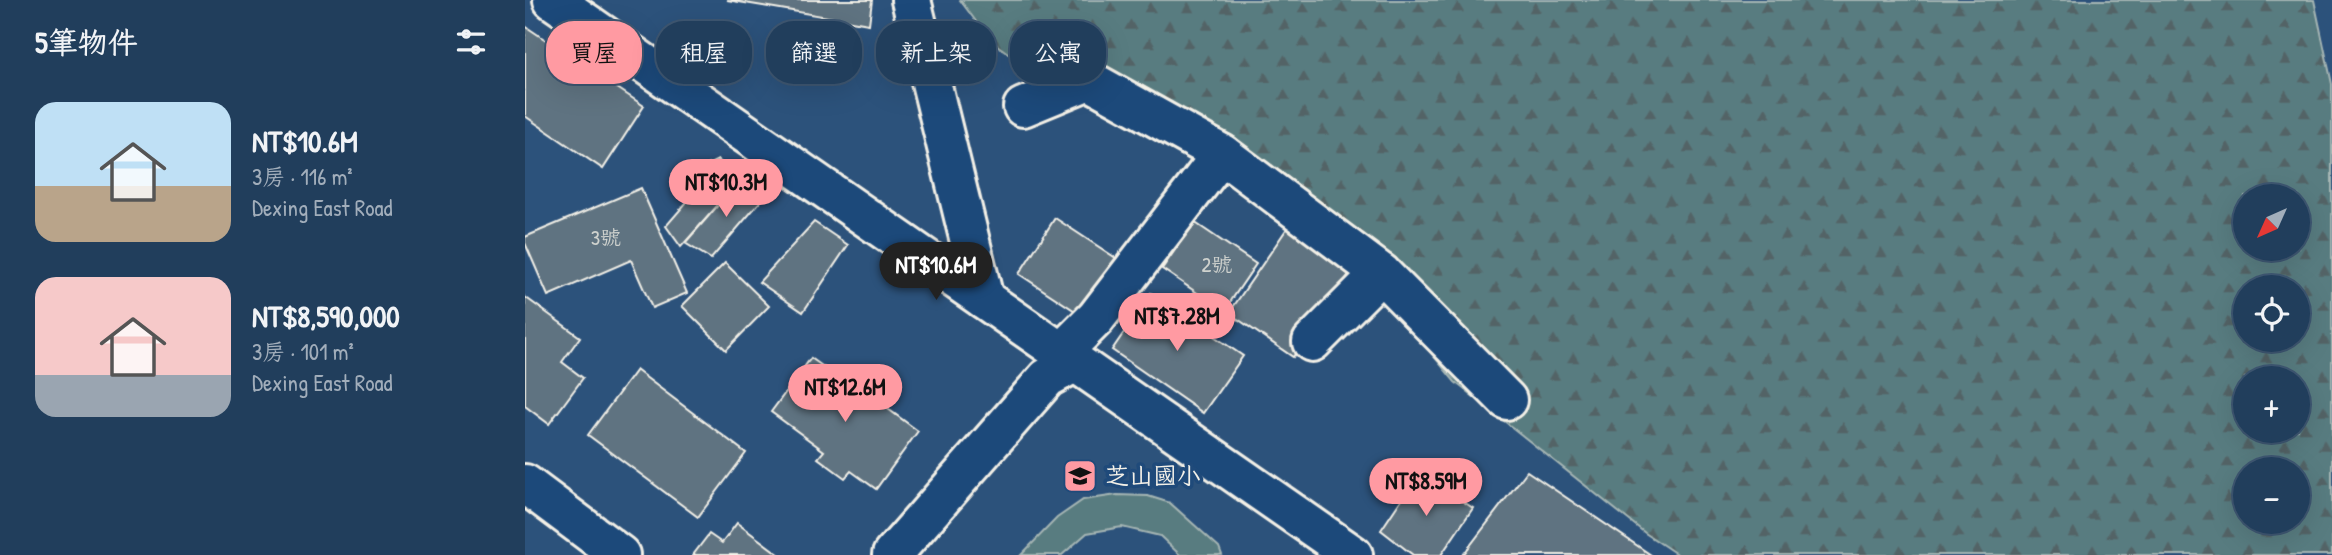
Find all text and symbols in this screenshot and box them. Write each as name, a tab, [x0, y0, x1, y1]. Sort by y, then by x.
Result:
chip: 買屋	[546, 21, 642, 84]
chip: 租屋	[656, 21, 752, 84]
chip: 篩選	[766, 21, 862, 84]
chip: 新上架	[876, 21, 996, 84]
chip: 公寓	[1010, 21, 1106, 84]
text: 5筆物件	[35, 22, 138, 62]
icon: filters	[452, 23, 490, 61]
text: NT$10.6M	[252, 121, 358, 161]
icon: home	[91, 130, 175, 214]
pin: NT$10.3M	[654, 160, 798, 219]
text: 3房 · 116 m²	[252, 161, 353, 192]
text: NT$10.3M	[685, 166, 767, 197]
north arrow	[2233, 184, 2310, 261]
map controls	[2233, 184, 2310, 534]
text: Dexing East Road	[252, 192, 392, 223]
house number: 3號	[591, 223, 621, 252]
pin: NT$10.6M	[864, 243, 1008, 302]
text: NT$10.6M	[895, 249, 977, 280]
house number: 2號	[1202, 250, 1232, 279]
button: locate	[2233, 275, 2310, 352]
pin: NT$7.28M	[1105, 294, 1249, 353]
text: NT$8,590,000	[252, 296, 400, 336]
text: NT$7.28M	[1134, 300, 1220, 331]
icon: home	[91, 305, 175, 389]
text: 3房 · 101 m²	[252, 336, 354, 367]
pin: NT$12.6M	[773, 364, 917, 424]
button: +	[2233, 366, 2310, 443]
text: Dexing East Road	[252, 367, 392, 398]
text: NT$12.6M	[804, 371, 886, 402]
school or university icon: 芝山國小	[1061, 457, 1099, 495]
button: −	[2233, 457, 2310, 534]
pin: NT$8.59M	[1354, 458, 1498, 518]
place label: 芝山國小	[1105, 459, 1201, 491]
text: NT$8.59M	[1385, 465, 1467, 496]

